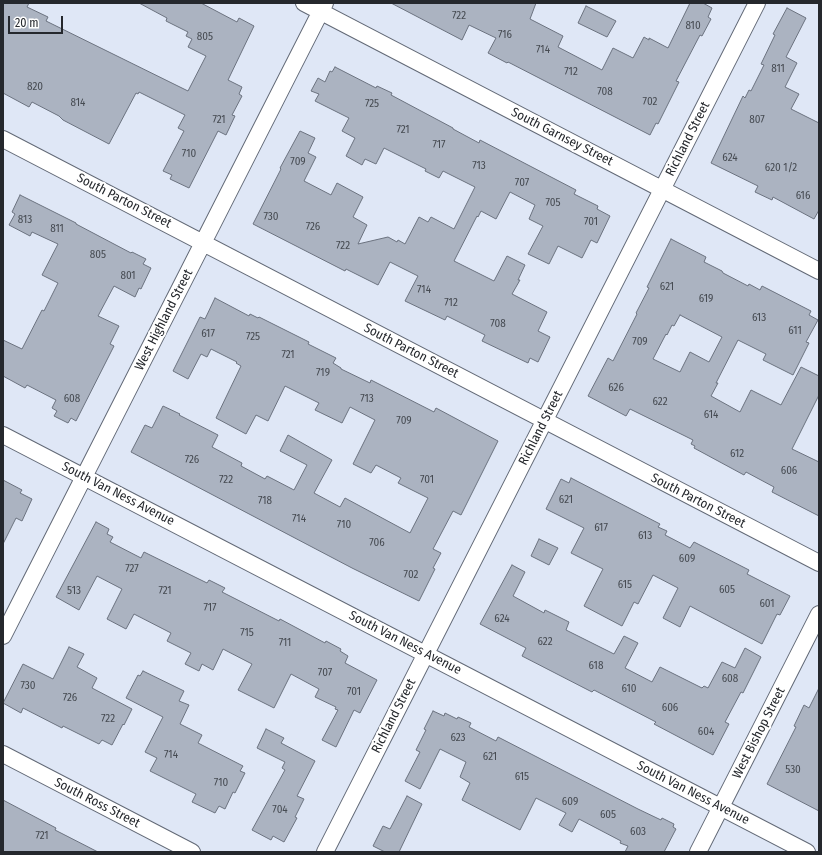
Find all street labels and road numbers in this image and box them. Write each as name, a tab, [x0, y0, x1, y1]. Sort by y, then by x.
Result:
street label: Richland Street	[663, 99, 713, 179]
street label: South Garnsey Street	[508, 105, 616, 169]
street label: South Parton Street	[74, 170, 174, 232]
street label: West Highland Street	[132, 267, 196, 373]
street label: South Parton Street	[361, 320, 461, 382]
street label: Richland Street	[516, 388, 566, 468]
street label: South Van Ness Avenue	[59, 459, 177, 529]
street label: South Parton Street	[648, 470, 748, 532]
street label: South Van Ness Avenue	[346, 608, 464, 678]
street label: Richland Street	[369, 676, 419, 756]
street label: West Bishop Street	[729, 685, 789, 781]
street label: South Van Ness Avenue	[634, 758, 752, 828]
street label: South Ross Street	[52, 775, 142, 831]

